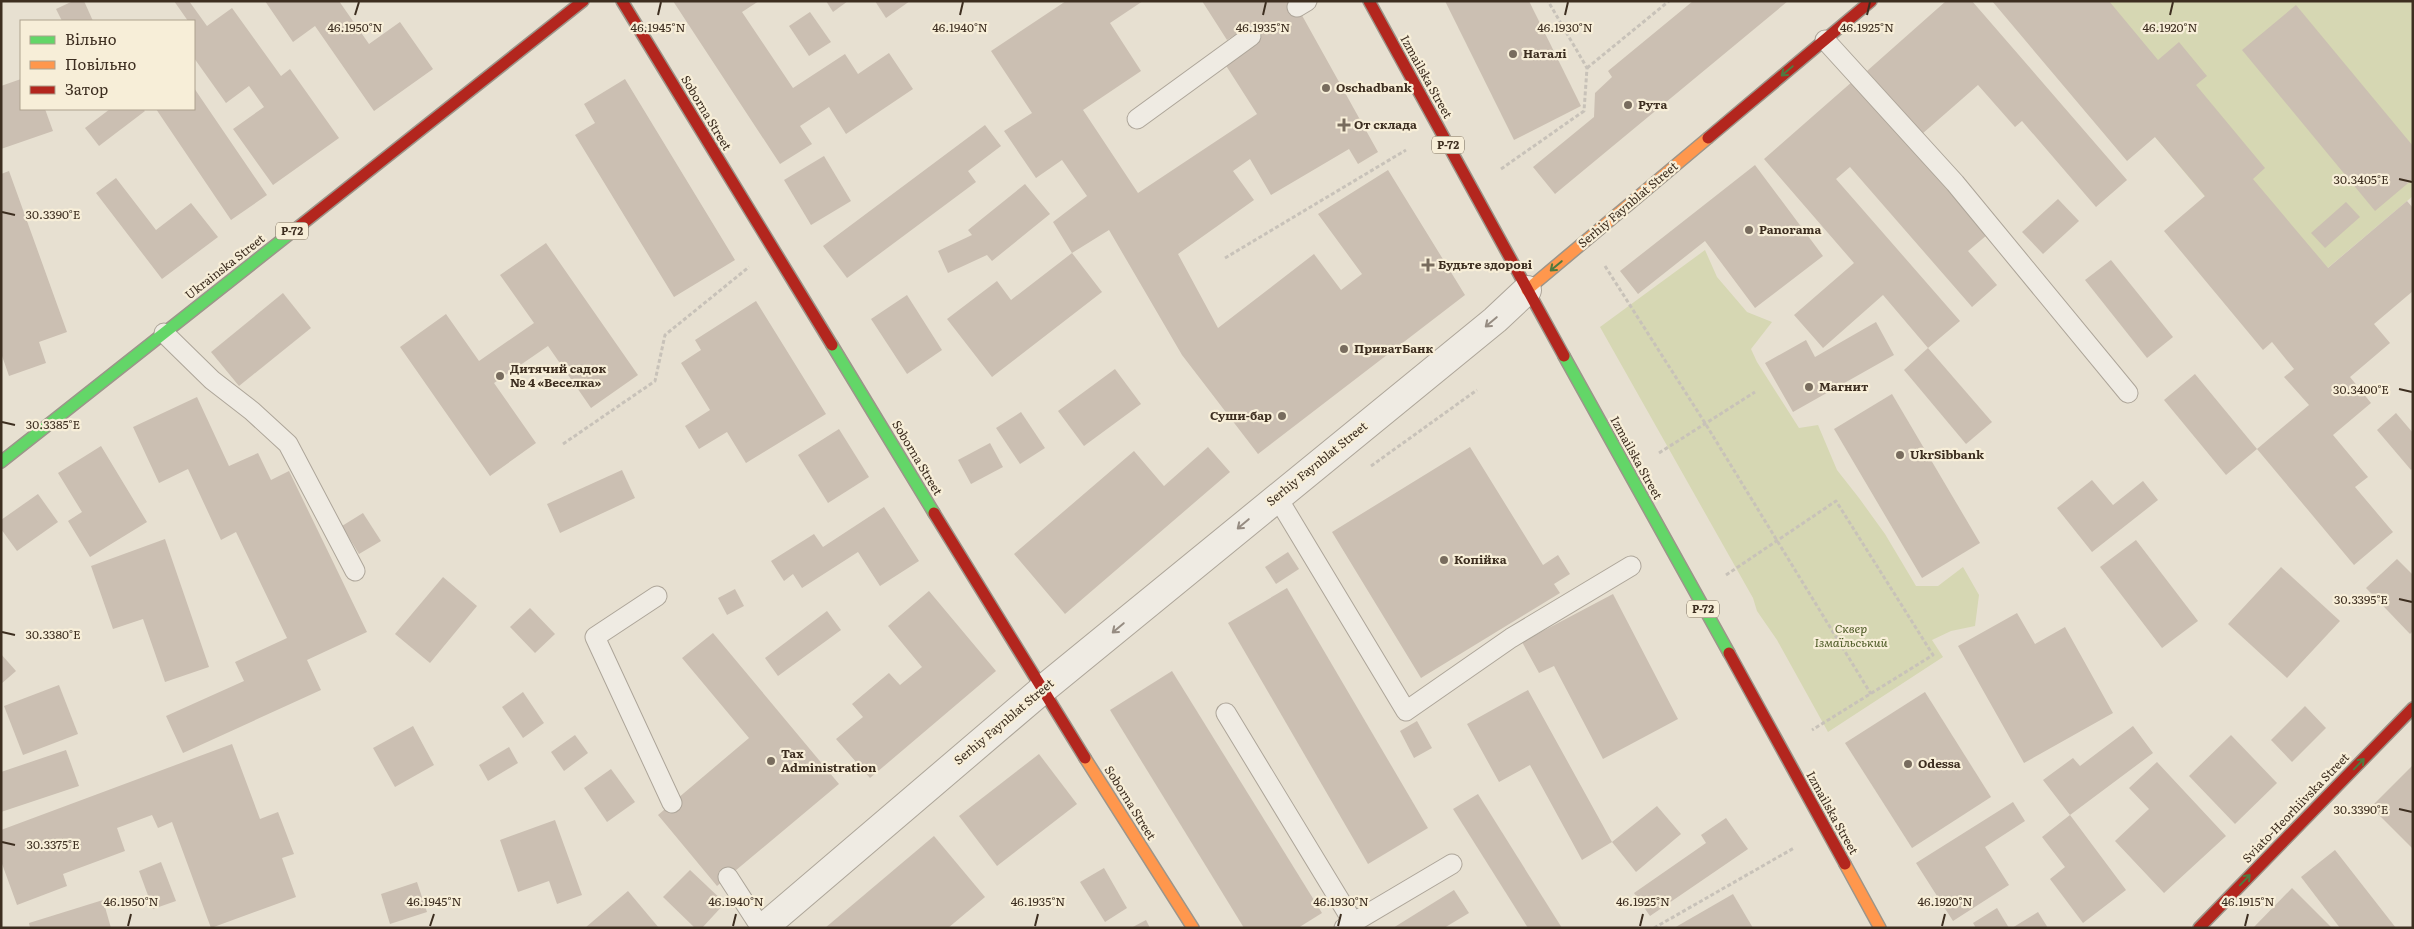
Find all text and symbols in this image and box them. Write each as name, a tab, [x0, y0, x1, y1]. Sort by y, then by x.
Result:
text: 46.1950°N	[327, 18, 383, 36]
text: 46.1945°N	[631, 18, 685, 36]
text: 46.1940°N	[932, 18, 988, 36]
text: 46.1935°N	[1236, 18, 1290, 36]
text: 46.1930°N	[1537, 18, 1593, 36]
text: 46.1925°N	[1840, 18, 1894, 36]
text: 46.1920°N	[2142, 18, 2198, 36]
legend	[20, 20, 195, 110]
text: Вільно	[65, 27, 117, 50]
street label: Izmailska Street	[1397, 32, 1457, 122]
place label: Наталі	[1523, 44, 1567, 62]
marker: Наталі	[1507, 48, 1519, 60]
text: Повільно	[65, 52, 137, 75]
one-way arrow	[1781, 66, 1794, 77]
street label: Soborna Street	[677, 71, 737, 154]
text: Затор	[65, 77, 108, 100]
place label: Oschadbank	[1336, 78, 1413, 96]
marker: Oschadbank	[1320, 82, 1332, 94]
place label: Рута	[1638, 95, 1667, 113]
marker: Рута	[1622, 99, 1634, 111]
place label: От склада	[1354, 115, 1417, 133]
marker: От склада	[1338, 119, 1350, 131]
road number: Р-72	[1432, 136, 1464, 154]
street label: Serhiy Faynblat Street	[1573, 157, 1681, 252]
text: 30.3405°E	[2333, 170, 2389, 188]
text: 30.3390°E	[26, 205, 81, 223]
place label: Panorama	[1759, 220, 1821, 238]
road number: Р-72	[276, 222, 308, 240]
marker: Panorama	[1743, 224, 1755, 236]
street label: Ukrainska Street	[181, 229, 268, 303]
place label: Будьте здорові	[1438, 255, 1533, 273]
marker: Будьте здорові	[1422, 259, 1434, 271]
one-way arrow	[1549, 260, 1562, 271]
one-way arrow	[1485, 317, 1498, 328]
place label: ПриватБанк	[1354, 339, 1434, 357]
marker: ПриватБанк	[1338, 343, 1350, 355]
place label: Дитячий садок № 4 «Веселка»	[510, 359, 606, 391]
marker: Дитячий садок № 4 «Веселка»	[494, 370, 506, 382]
place label: Магнит	[1819, 377, 1869, 395]
text: 30.3400°E	[2333, 380, 2389, 398]
marker: Магнит	[1803, 381, 1815, 393]
place label: Суши-бар	[1210, 406, 1272, 424]
marker: Суши-бар	[1276, 410, 1288, 422]
street label: Izmailska Street	[1607, 413, 1667, 503]
text: 30.3385°E	[26, 415, 81, 433]
street label: Soborna Street	[888, 416, 948, 499]
street label: Serhiy Faynblat Street	[1262, 417, 1371, 510]
place label: UkrSibbank	[1910, 445, 1985, 463]
marker: UkrSibbank	[1894, 449, 1906, 461]
one-way arrow	[1237, 519, 1250, 530]
place label: Копійка	[1454, 550, 1507, 568]
marker: Копійка	[1438, 554, 1450, 566]
text: 30.3395°E	[2334, 590, 2388, 608]
road number: Р-72	[1687, 600, 1719, 618]
park label: Сквер Ізмаїльський	[1814, 619, 1888, 651]
one-way arrow	[1111, 622, 1124, 633]
text: 30.3380°E	[25, 625, 81, 643]
street label: Serhiy Faynblat Street	[949, 674, 1057, 769]
place label: Tax Administration	[781, 744, 877, 776]
street label: Sviato-Heorhiivska Street	[2238, 748, 2353, 866]
place label: Odessa	[1918, 754, 1961, 772]
marker: Tax Administration	[765, 755, 777, 767]
marker: Odessa	[1902, 758, 1914, 770]
one-way arrow	[2352, 758, 2365, 770]
street label: Soborna Street	[1101, 762, 1161, 843]
street label: Izmailska Street	[1803, 768, 1863, 858]
text: 30.3390°E	[2334, 800, 2389, 818]
text: 30.3375°E	[26, 835, 80, 853]
one-way arrow	[2239, 874, 2251, 887]
text: 46.1950°N	[103, 892, 159, 910]
text: 46.1945°N	[407, 892, 461, 910]
text: 46.1940°N	[708, 892, 764, 910]
text: 46.1935°N	[1011, 892, 1065, 910]
text: 46.1930°N	[1313, 892, 1369, 910]
text: 46.1925°N	[1616, 892, 1670, 910]
text: 46.1920°N	[1917, 892, 1973, 910]
text: 46.1915°N	[2221, 892, 2275, 910]

